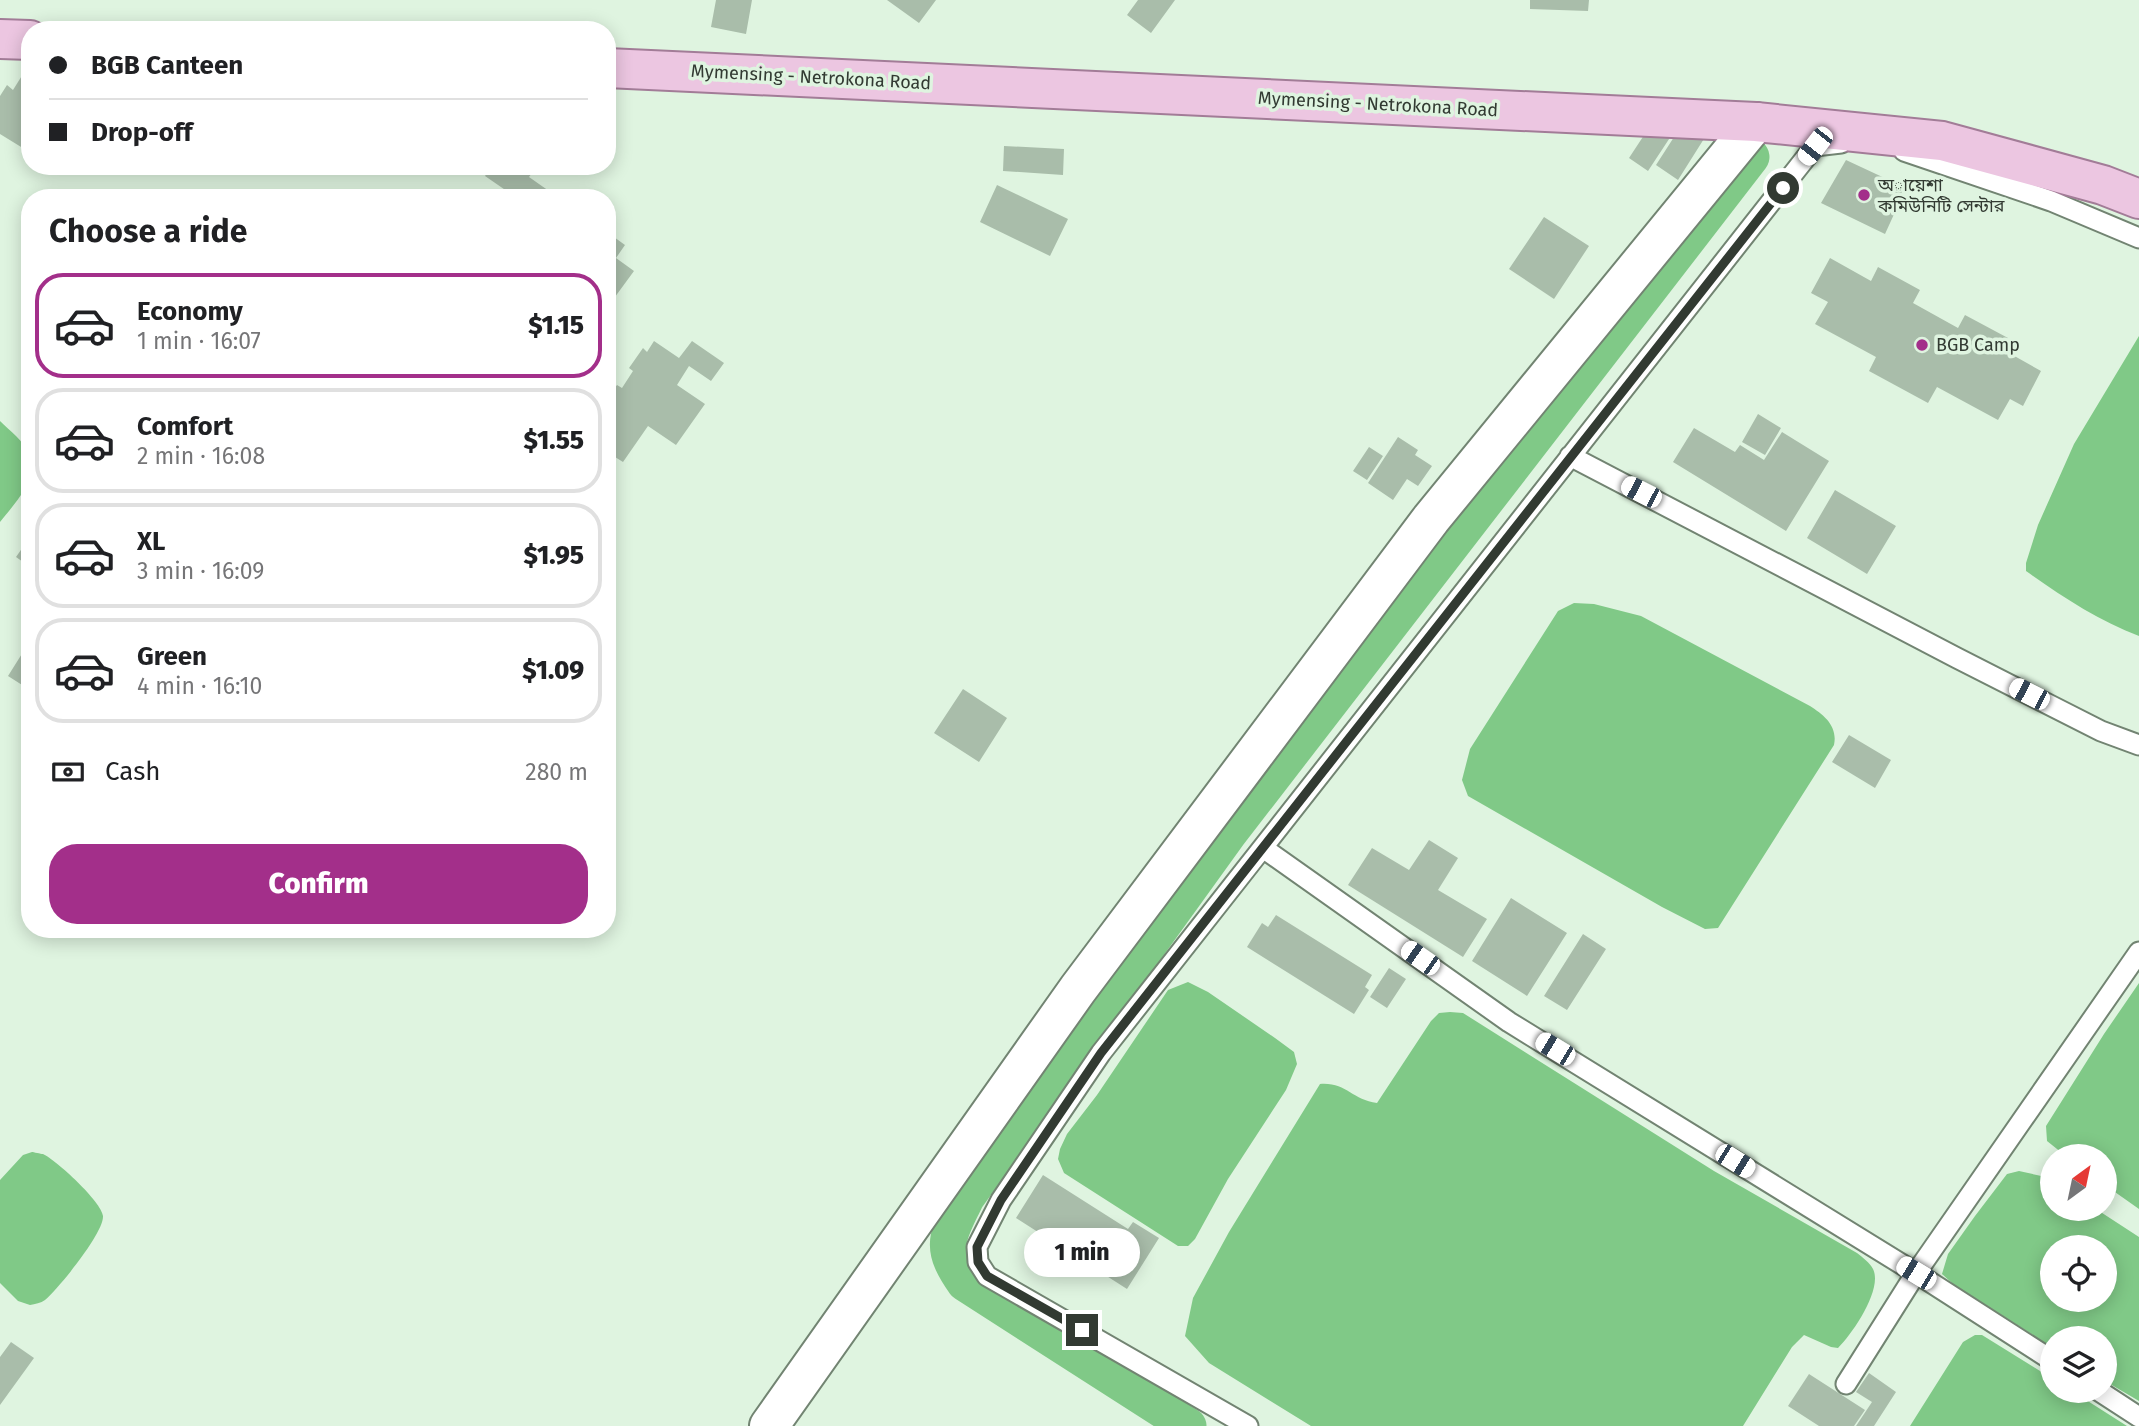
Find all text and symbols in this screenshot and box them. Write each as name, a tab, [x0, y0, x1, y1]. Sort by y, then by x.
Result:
text: BGB Canteen	[91, 50, 243, 81]
street label: Mymensing - Netrokona Road	[690, 60, 932, 94]
street label: Mymensing - Netrokona Road	[1257, 87, 1499, 121]
text: Drop-off	[91, 117, 193, 148]
car	[1794, 123, 1837, 169]
route start	[1767, 172, 1799, 204]
place label: অায়েশা কমিউনিটি সেন্টার	[1877, 174, 2005, 217]
marker: অায়েশা কমিউনিটি সেন্টার	[1856, 187, 1872, 203]
text: Choose a ride	[49, 212, 247, 250]
icon: car	[53, 294, 116, 357]
text: Economy	[137, 296, 243, 327]
text: $1.15	[528, 310, 584, 341]
text: 1 min · 16:07	[137, 327, 261, 355]
place label: BGB Camp	[1936, 334, 2020, 356]
marker: BGB Camp	[1914, 337, 1930, 353]
icon: car	[53, 409, 116, 472]
text: Comfort	[137, 411, 233, 442]
text: $1.55	[523, 425, 584, 456]
text: 2 min · 16:08	[137, 442, 265, 470]
car	[1618, 473, 1665, 511]
icon: car	[53, 524, 116, 587]
text: XL	[137, 526, 165, 557]
text: $1.95	[524, 540, 584, 571]
text: 3 min · 16:09	[137, 557, 264, 585]
icon: car	[53, 639, 116, 702]
text: Green	[137, 641, 207, 672]
text: $1.09	[522, 655, 584, 686]
text: 4 min · 16:10	[137, 672, 262, 700]
car	[2006, 675, 2053, 713]
icon: cash	[49, 753, 87, 791]
text: Cash	[105, 756, 161, 787]
text: 280 m	[525, 758, 588, 786]
button: Confirm	[49, 844, 588, 924]
car	[1397, 937, 1444, 979]
car	[1532, 1029, 1579, 1069]
car	[1712, 1141, 1759, 1181]
north arrow	[2040, 1144, 2118, 1222]
map controls	[2040, 1144, 2117, 1403]
callout: 1 min	[1024, 1228, 1140, 1278]
button: locate	[2040, 1235, 2117, 1312]
text: 1 min	[1054, 1238, 1110, 1266]
car	[1893, 1253, 1940, 1293]
route end	[1066, 1314, 1098, 1346]
button: layers	[2040, 1326, 2117, 1403]

